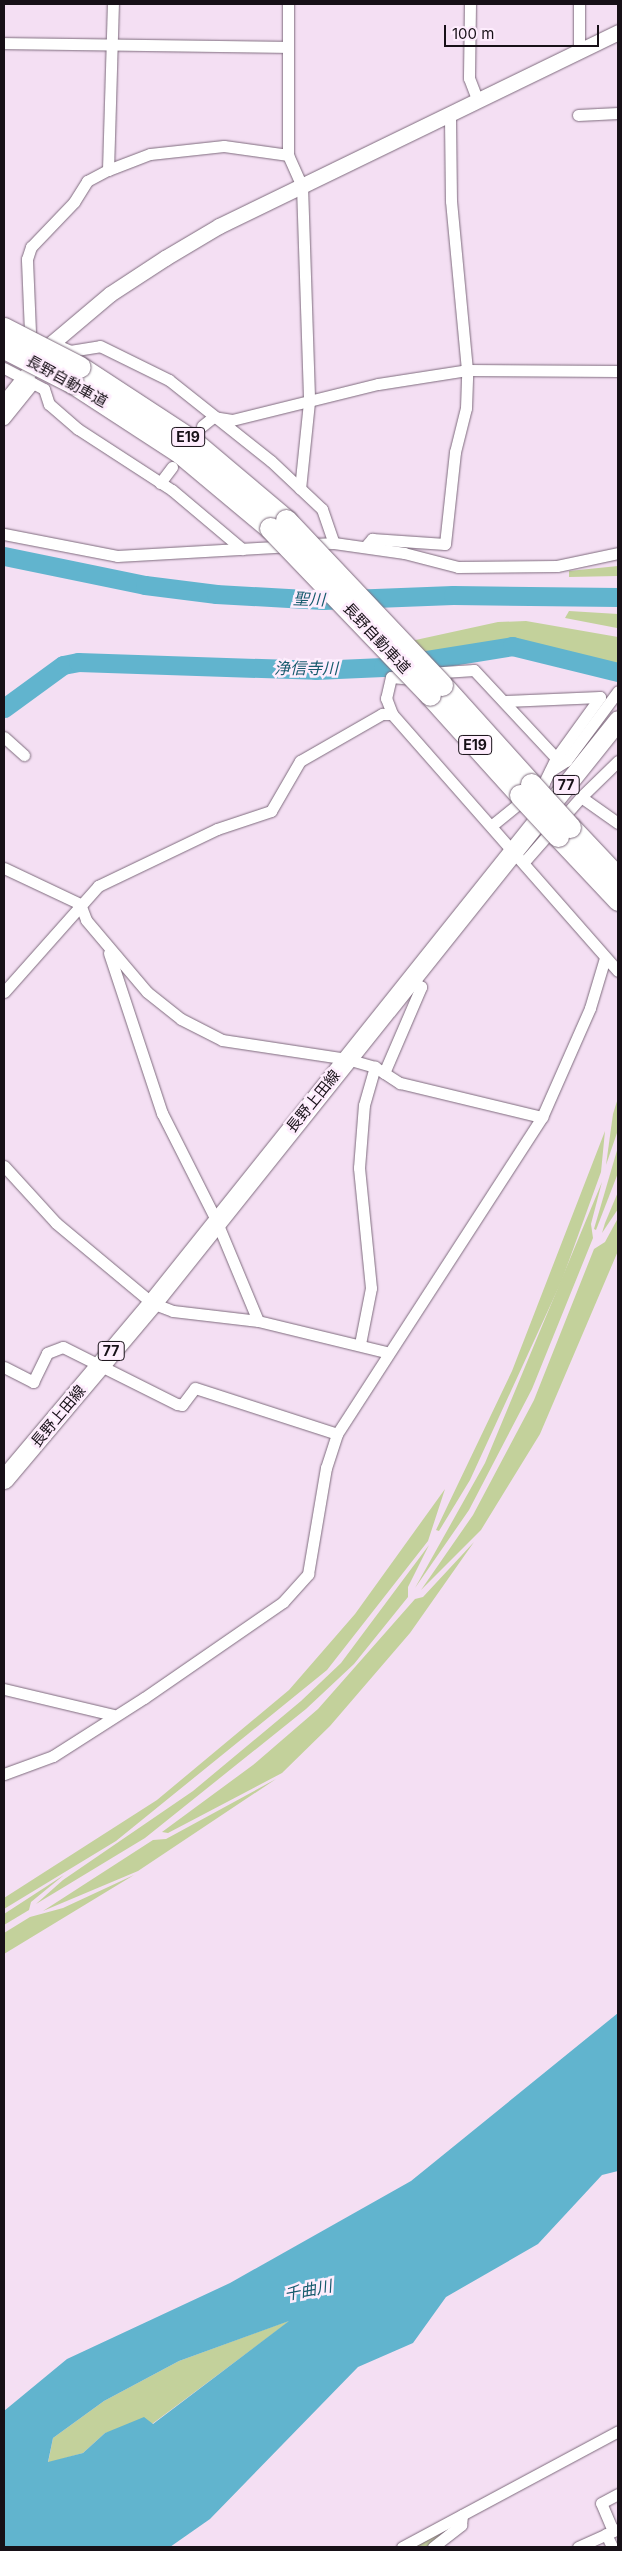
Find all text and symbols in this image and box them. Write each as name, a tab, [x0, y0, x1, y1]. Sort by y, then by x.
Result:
scale bar	[447, 15, 602, 47]
text: 100 m	[452, 24, 494, 43]
street label: 長野自動車道	[23, 351, 111, 411]
road number: E19	[170, 426, 206, 448]
water label: 聖川	[293, 589, 325, 609]
street label: 長野自動車道	[340, 599, 414, 677]
water label: 浄信寺川	[274, 658, 338, 678]
road number: E19	[458, 734, 492, 756]
road number: 77	[552, 774, 580, 796]
street label: 長野上田線	[282, 1066, 344, 1136]
road number: 77	[97, 1340, 125, 1362]
street label: 長野上田線	[27, 1381, 89, 1451]
water label: 千曲川	[283, 2276, 333, 2304]

